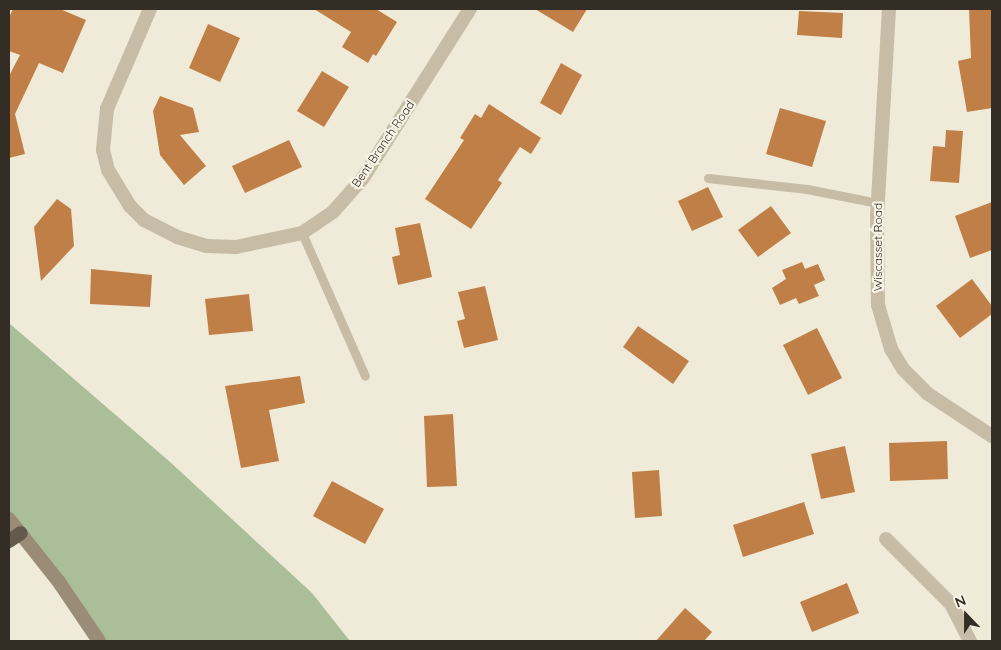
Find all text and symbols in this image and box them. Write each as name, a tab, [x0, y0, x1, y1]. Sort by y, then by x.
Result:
street label: Bent Branch Road	[349, 98, 417, 190]
street label: Wiscasset Road	[871, 203, 885, 291]
north arrow	[941, 590, 991, 640]
text: N	[952, 591, 969, 611]

